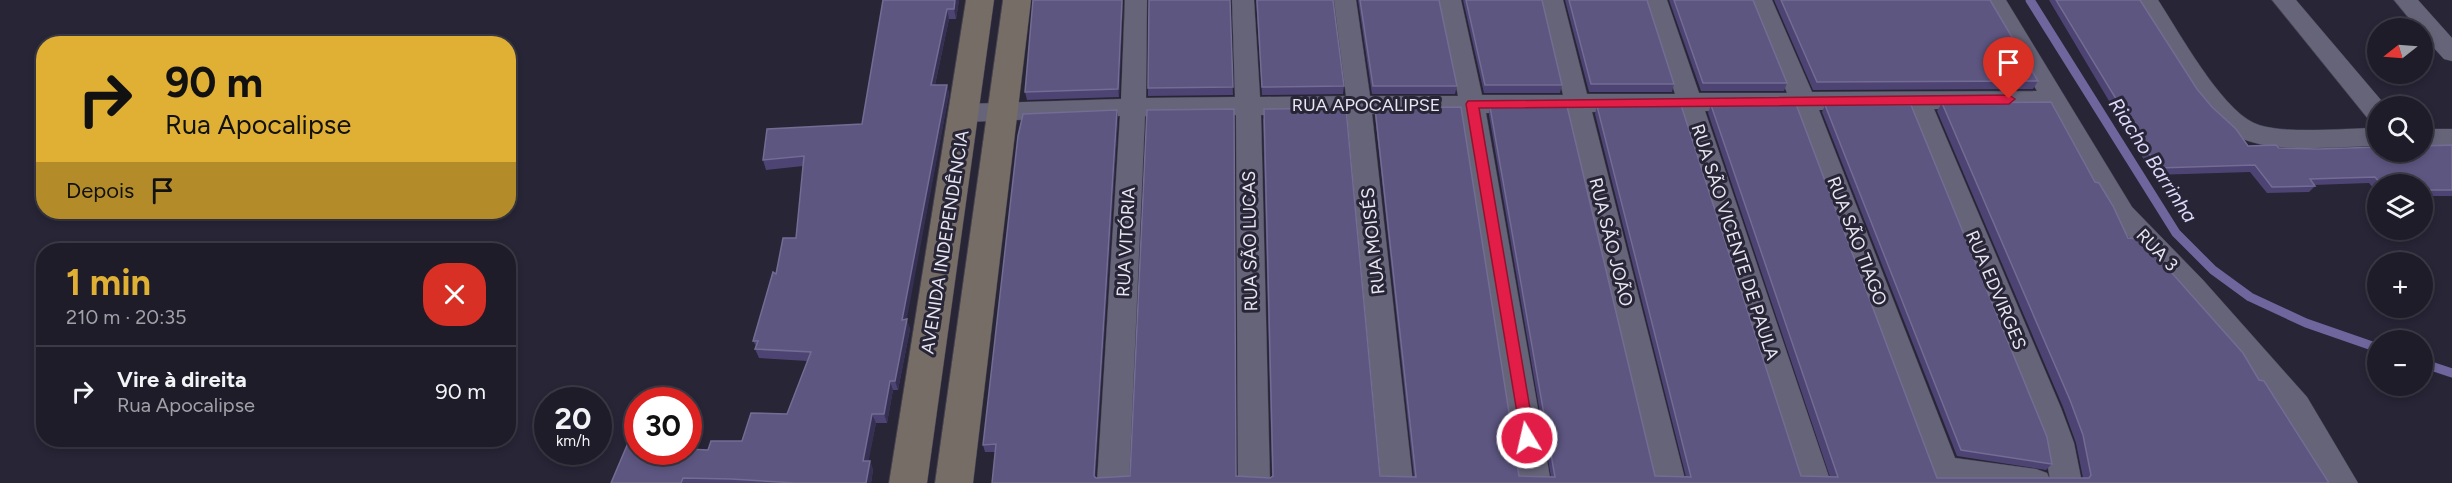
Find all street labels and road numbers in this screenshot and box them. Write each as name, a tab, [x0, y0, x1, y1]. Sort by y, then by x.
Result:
street label: RUA APOCALIPSE	[1292, 94, 1440, 116]
street label: RUA SÃO VICENTE DE PAULA	[1686, 121, 1784, 363]
street label: AVENIDA INDEPENDÊNCIA	[916, 129, 974, 355]
street label: RUA SÃO LUCAS	[1238, 171, 1262, 311]
street label: RUA SÃO TIAGO	[1822, 173, 1892, 309]
street label: RUA SÃO JOÃO	[1584, 175, 1638, 309]
street label: RUA VITÓRIA	[1112, 186, 1140, 298]
street label: RUA MOISÉS	[1356, 186, 1390, 296]
street label: RUA 3	[2132, 224, 2182, 276]
street label: RUA EDVIRGES	[1961, 227, 2031, 353]

